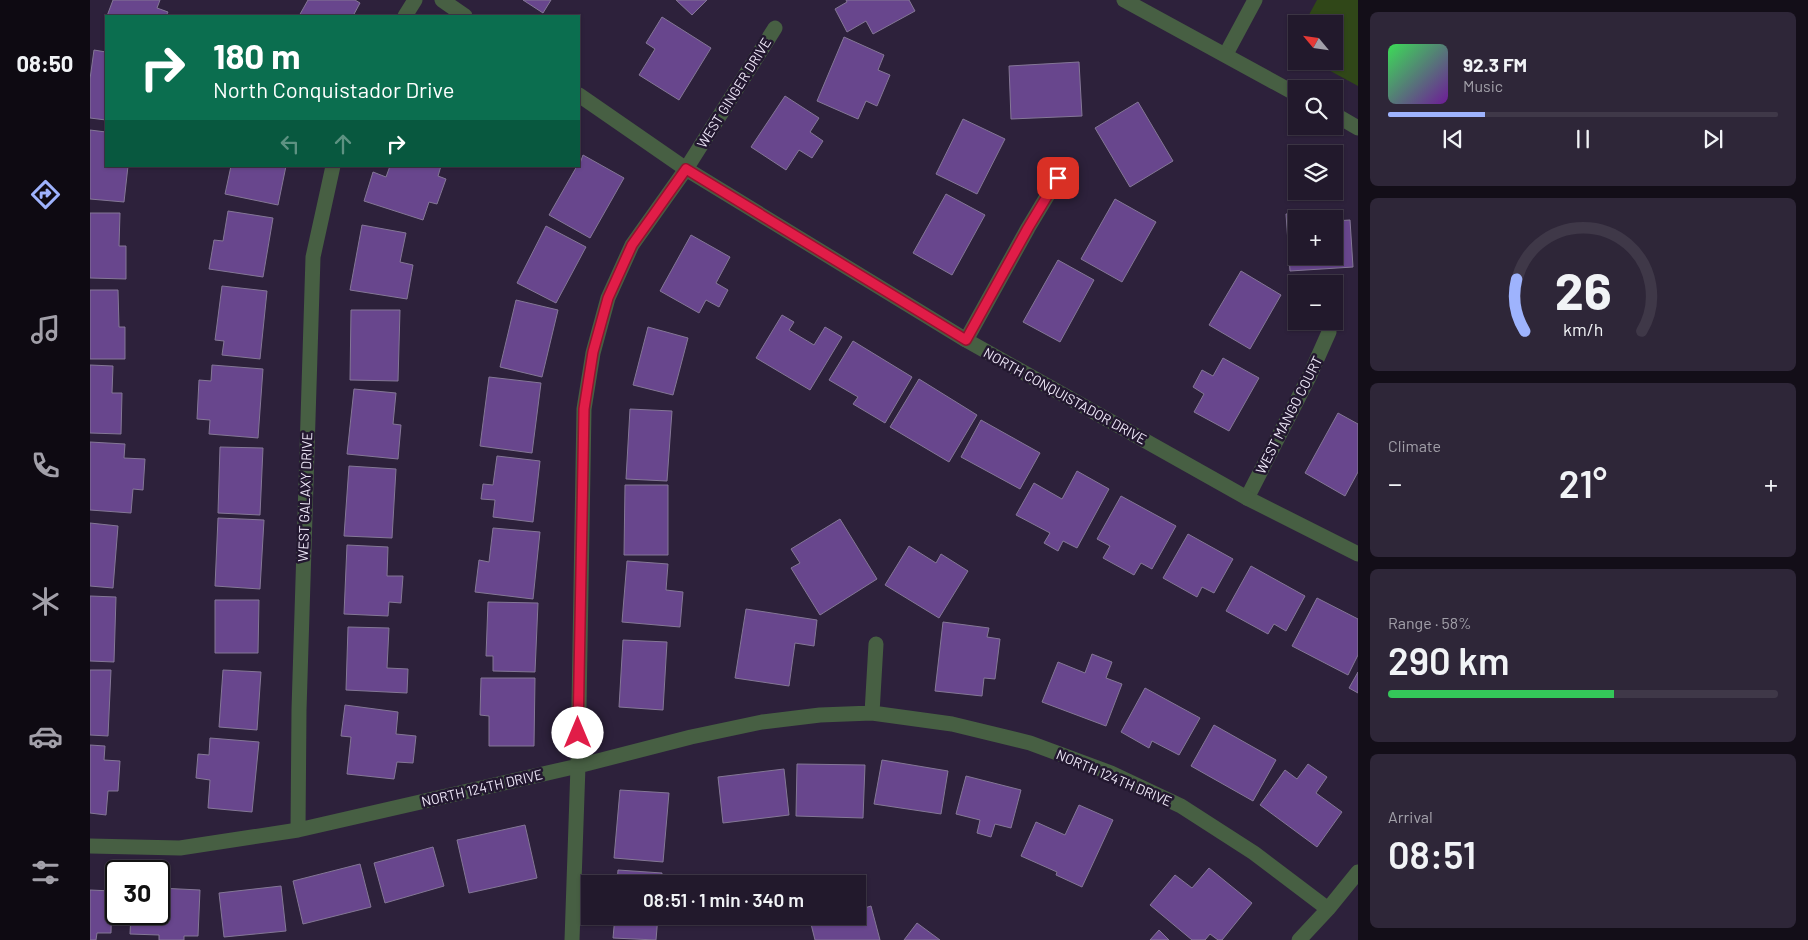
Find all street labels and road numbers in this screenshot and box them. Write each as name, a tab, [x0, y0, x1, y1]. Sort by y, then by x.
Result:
street label: WEST GINGER DRIVE	[693, 35, 774, 151]
street label: NORTH CONQUISTADOR DRIVE	[981, 344, 1150, 448]
street label: WEST MANGO COURT	[1251, 353, 1326, 477]
street label: WEST GALAXY DRIVE	[294, 432, 315, 562]
street label: NORTH 124TH DRIVE	[1054, 745, 1175, 810]
street label: NORTH 124TH DRIVE	[420, 765, 544, 810]

